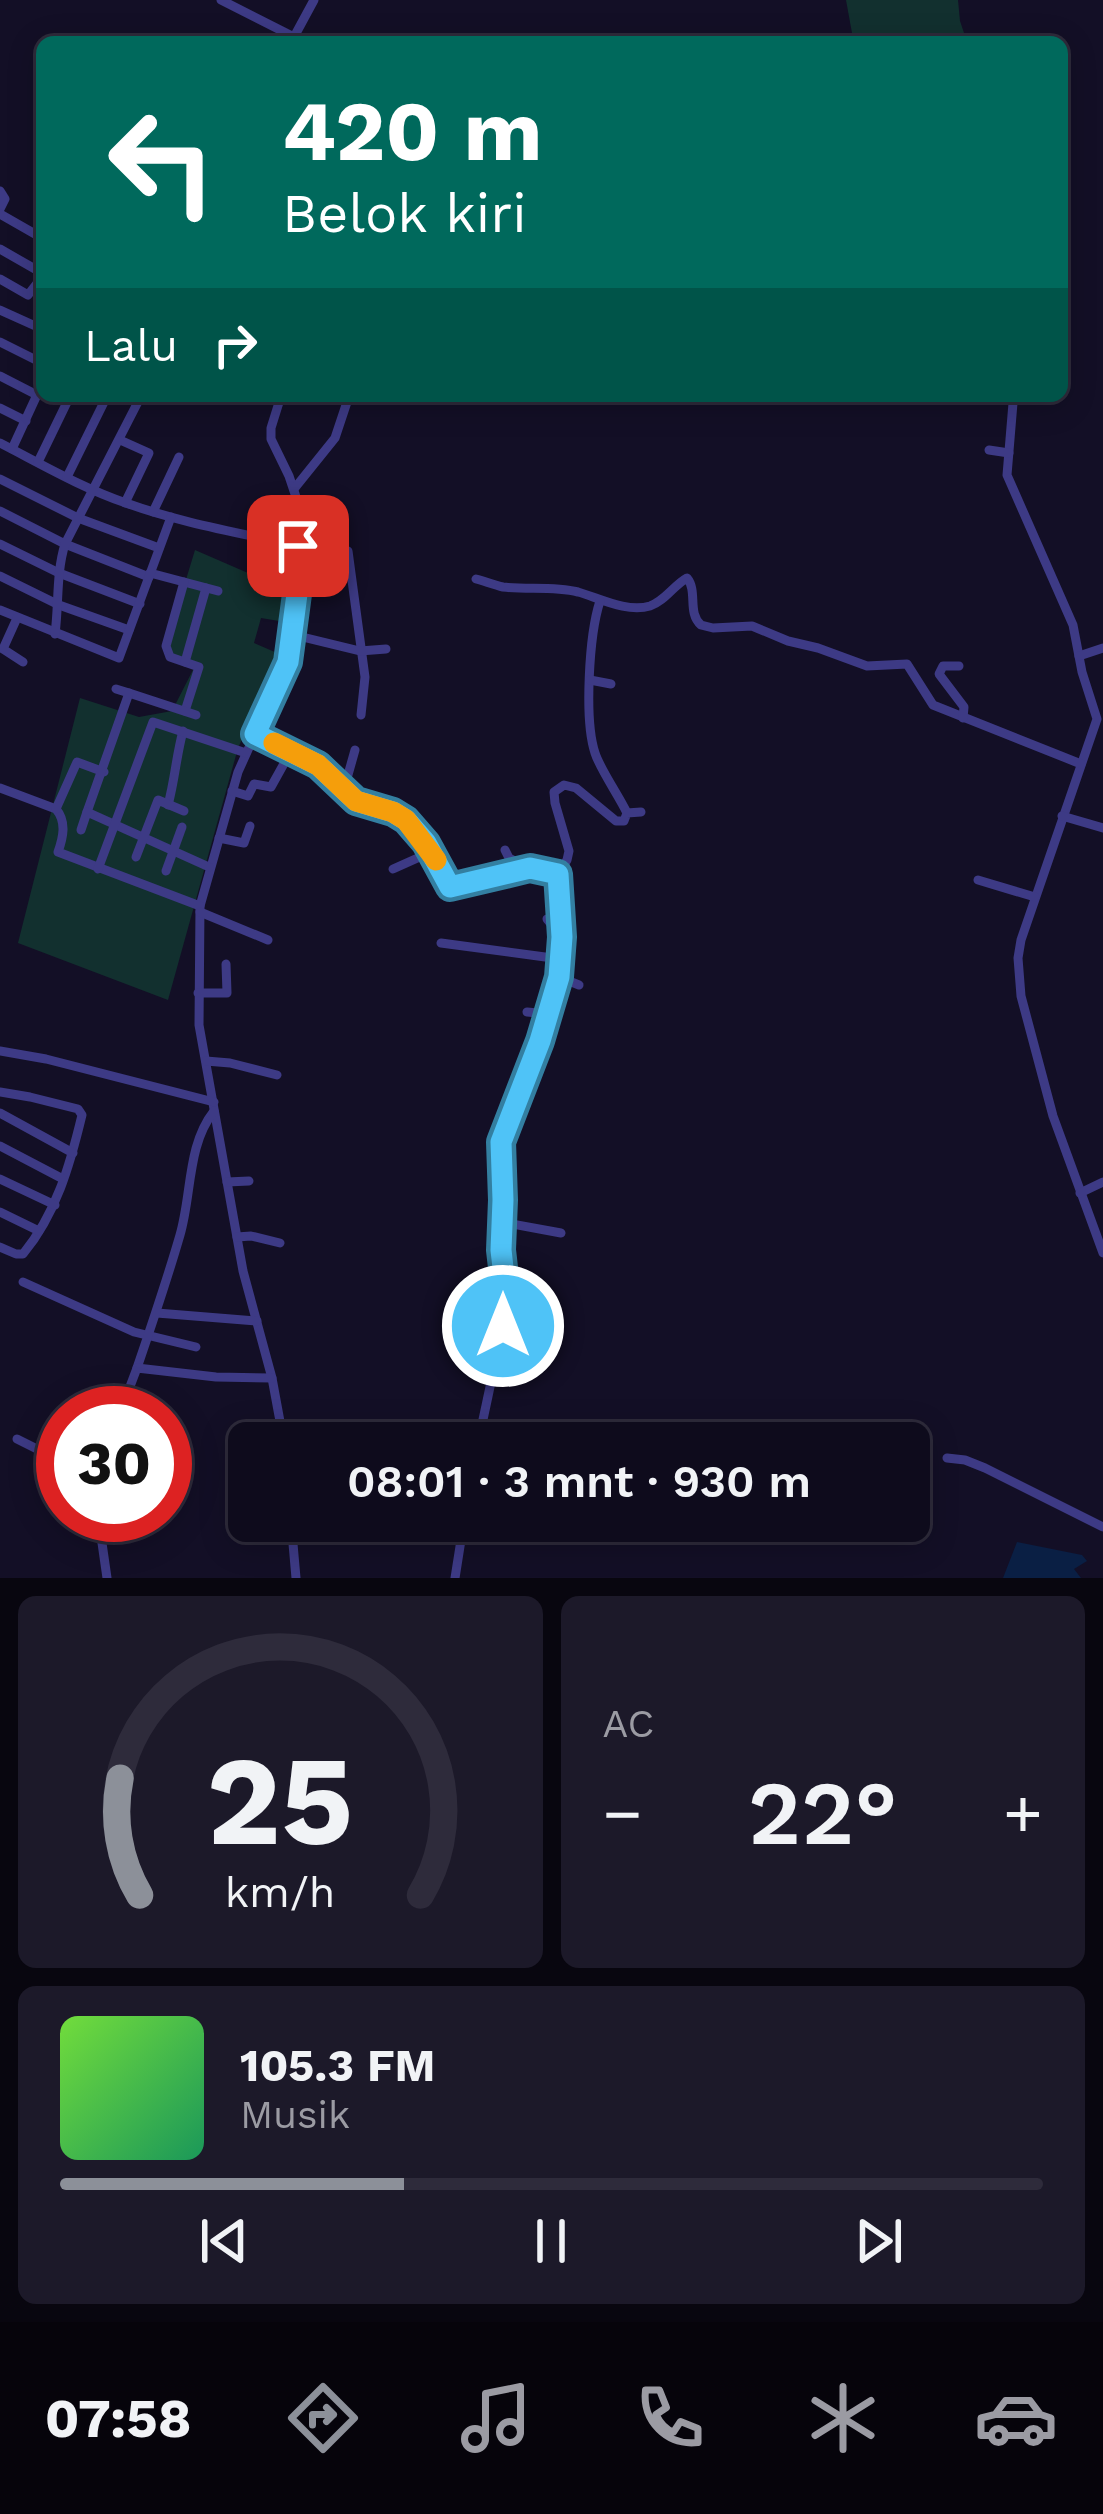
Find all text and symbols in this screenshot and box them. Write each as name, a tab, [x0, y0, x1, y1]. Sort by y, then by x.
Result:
text: 420 m	[282, 82, 542, 180]
icon: left	[84, 84, 240, 240]
text: Belok kiri	[282, 182, 527, 245]
icon: right	[202, 312, 268, 378]
text: Lalu	[84, 319, 178, 372]
pin	[247, 495, 349, 597]
icon: arrive	[265, 513, 331, 579]
position arrow	[440, 1263, 566, 1389]
speed limit sign: 30	[36, 1386, 192, 1542]
text: 08:01 · 3 mnt · 930 m	[347, 1455, 811, 1508]
text: AC	[603, 1701, 654, 1746]
text: 25	[207, 1728, 354, 1874]
text: 22°	[748, 1760, 898, 1866]
text: −	[603, 1775, 642, 1852]
text: +	[1003, 1775, 1043, 1852]
text: km/h	[225, 1867, 335, 1917]
text: 105.3 FM	[240, 2039, 435, 2092]
text: Musik	[240, 2092, 350, 2137]
icon: previous	[191, 2208, 257, 2274]
icon: pause	[518, 2208, 584, 2274]
icon: next	[846, 2208, 912, 2274]
icon: directions	[281, 2376, 365, 2460]
icon: music	[454, 2376, 538, 2460]
icon: phone	[628, 2376, 712, 2460]
icon: climate	[801, 2376, 885, 2460]
icon: car	[974, 2376, 1058, 2460]
text: 07:58	[45, 2387, 192, 2450]

